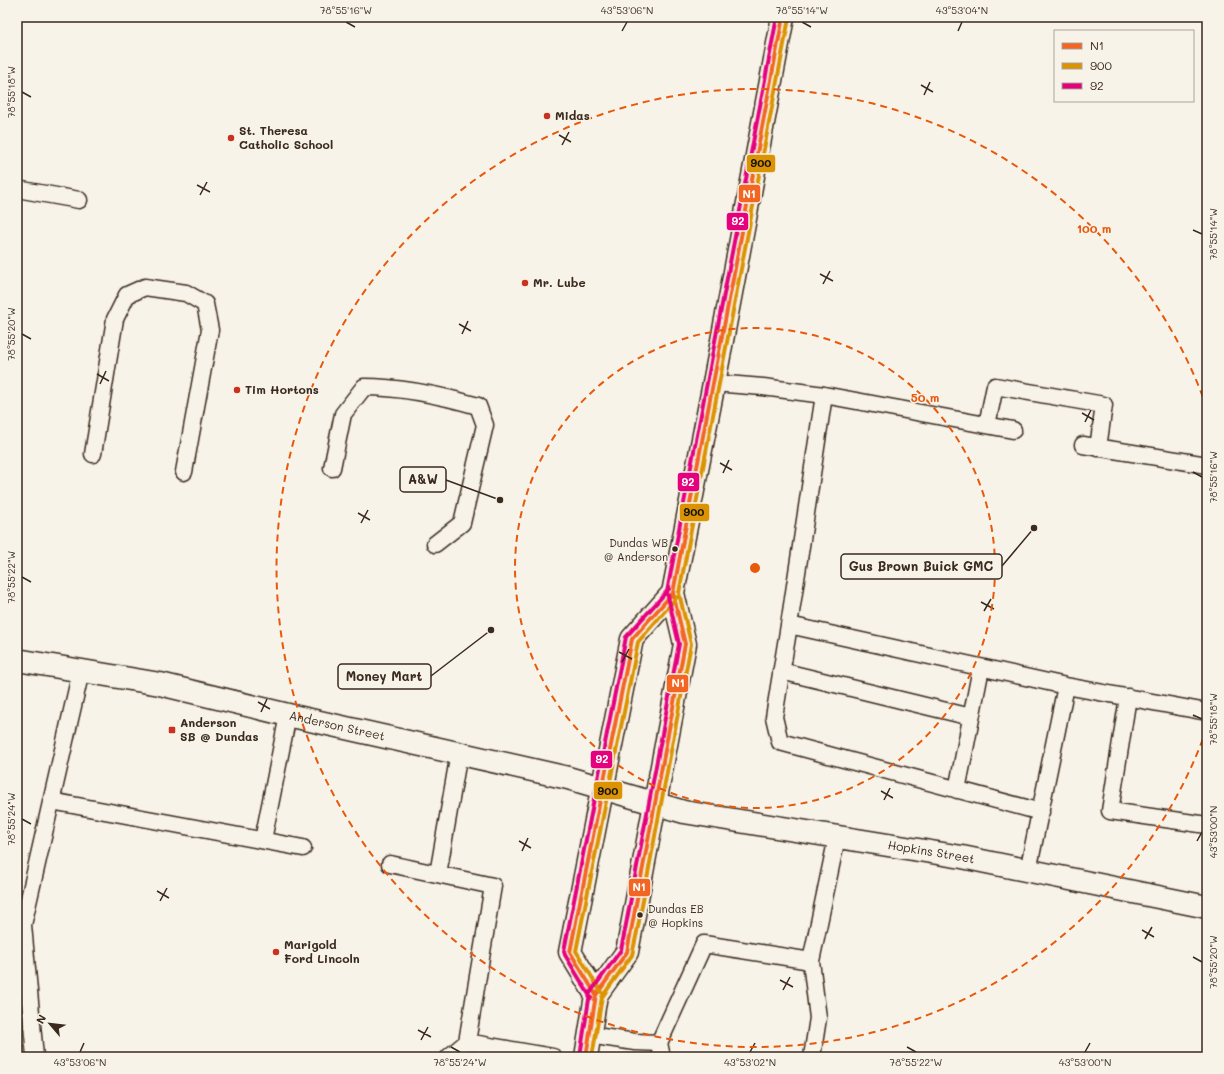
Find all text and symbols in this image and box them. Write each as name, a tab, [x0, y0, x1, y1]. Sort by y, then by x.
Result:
text: 78°55'16"W	[320, 3, 372, 17]
text: 43°53'06"N	[601, 3, 653, 17]
text: 78°55'14"W	[776, 3, 828, 17]
text: 43°53'04"N	[936, 3, 988, 17]
legend	[1054, 30, 1194, 102]
text: N1	[1090, 37, 1104, 53]
text: 900	[1090, 57, 1112, 73]
text: 78°55'18"W	[4, 66, 18, 118]
text: 92	[1090, 77, 1104, 93]
place label: Midas	[555, 107, 590, 123]
marker: Midas	[542, 111, 552, 121]
place label: St. Theresa Catholic School	[239, 122, 333, 152]
marker: St. Theresa Catholic School	[226, 133, 236, 143]
line badge: 900	[746, 154, 776, 173]
text: 900	[751, 155, 771, 170]
line badge: N1	[738, 184, 761, 203]
text: N1	[742, 186, 756, 201]
text: 78°55'14"W	[1206, 208, 1220, 260]
line badge: 92	[726, 212, 749, 231]
text: 92	[732, 213, 744, 228]
text: 100 m	[1077, 220, 1111, 236]
place label: Mr. Lube	[533, 274, 586, 290]
marker: Mr. Lube	[520, 278, 530, 288]
text: 78°55'20"W	[4, 307, 18, 361]
place label: Tim Hortons	[245, 381, 319, 397]
marker: Tim Hortons	[232, 385, 242, 395]
text: 50 m	[911, 389, 939, 405]
text: 78°55'16"W	[1206, 451, 1220, 503]
callout: A&W	[400, 467, 446, 492]
text: A&W	[408, 470, 438, 487]
line badge: 92	[677, 472, 700, 492]
text: 92	[682, 474, 694, 489]
line badge: 900	[679, 503, 710, 522]
text: 900	[684, 504, 704, 519]
place label: Dundas WB @ Anderson	[604, 535, 668, 564]
marker: Dundas WB @ Anderson	[670, 544, 680, 554]
text: 78°55'22"W	[4, 550, 18, 603]
callout: Gus Brown Buick GMC	[841, 554, 1002, 579]
text: Gus Brown Buick GMC	[849, 557, 994, 574]
centre of rings	[748, 561, 762, 575]
callout: Money Mart	[338, 664, 431, 689]
text: Money Mart	[346, 667, 422, 685]
line badge: N1	[666, 674, 689, 693]
text: N1	[671, 675, 685, 690]
text: 78°55'18"W	[1206, 693, 1220, 745]
street label: Anderson Street	[288, 707, 387, 744]
place label: Anderson SB @ Dundas	[180, 714, 258, 744]
marker: Anderson SB @ Dundas	[167, 725, 177, 735]
line badge: 92	[590, 750, 613, 769]
text: 92	[596, 751, 608, 766]
line badge: 900	[593, 781, 623, 800]
text: 900	[598, 783, 618, 798]
text: 78°55'24"W	[4, 792, 18, 846]
text: 43°53'00"N	[1206, 806, 1220, 858]
street label: Hopkins Street	[887, 836, 976, 866]
line badge: N1	[628, 878, 651, 897]
text: N1	[632, 879, 646, 894]
place label: Dundas EB @ Hopkins	[648, 901, 704, 930]
marker: Dundas EB @ Hopkins	[635, 910, 645, 920]
text: 78°55'20"W	[1206, 935, 1220, 989]
place label: Marigold Ford Lincoln	[284, 936, 360, 966]
marker: Marigold Ford Lincoln	[271, 947, 281, 957]
north arrow	[30, 1004, 70, 1044]
text: N	[32, 1012, 49, 1026]
text: 43°53'06"N	[54, 1055, 106, 1069]
text: 78°55'24"W	[433, 1055, 487, 1069]
text: 43°53'02"N	[724, 1055, 776, 1069]
text: 78°55'22"W	[890, 1055, 943, 1069]
text: 43°53'00"N	[1059, 1055, 1111, 1069]

